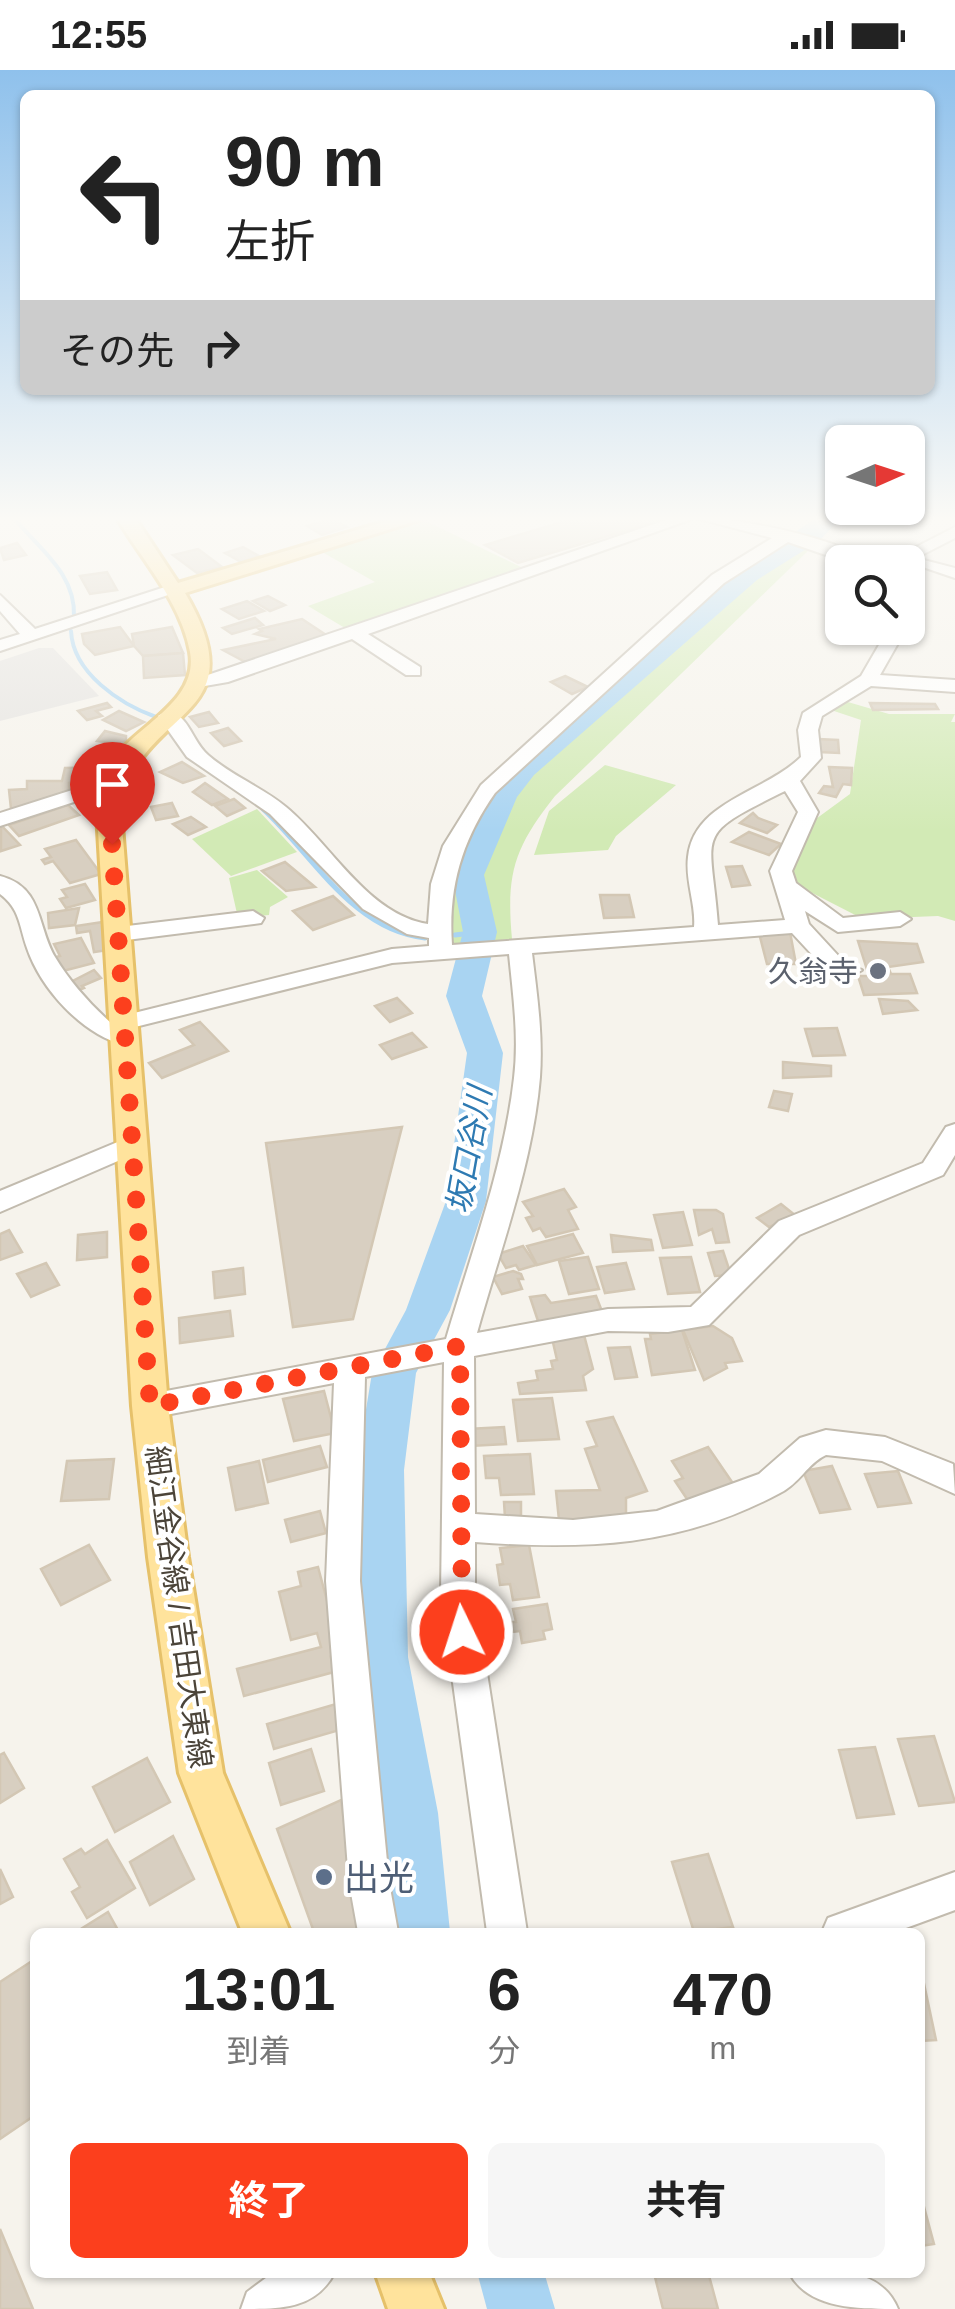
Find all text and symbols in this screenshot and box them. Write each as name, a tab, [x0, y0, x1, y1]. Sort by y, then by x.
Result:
text: 12:55	[50, 14, 147, 56]
text: 90 m	[225, 123, 385, 201]
icon: left	[60, 130, 190, 260]
text: 左折	[225, 216, 315, 267]
icon: right	[194, 320, 249, 375]
text: その先	[60, 330, 174, 372]
north arrow	[825, 425, 925, 525]
map controls	[825, 425, 925, 645]
button: search	[825, 545, 925, 645]
pin	[70, 742, 155, 845]
icon: arrive	[85, 757, 140, 812]
place label: 久翁寺	[768, 955, 858, 988]
marker: 久翁寺	[867, 960, 889, 982]
water label: 坂口谷川	[440, 1081, 498, 1216]
street label: 細江金谷線 / 吉田大東線	[140, 1444, 218, 1770]
position arrow	[410, 1580, 514, 1684]
place label: 出光	[344, 1858, 414, 1897]
marker: 出光	[313, 1866, 335, 1888]
text: 13:01	[182, 1956, 335, 2023]
text: 6	[487, 1956, 521, 2023]
text: 470	[673, 1961, 773, 2028]
text: m	[710, 2030, 736, 2066]
text: 到着	[227, 2033, 291, 2069]
text: 分	[488, 2033, 520, 2069]
button: 終了	[70, 2143, 468, 2258]
button: 共有	[488, 2143, 885, 2258]

